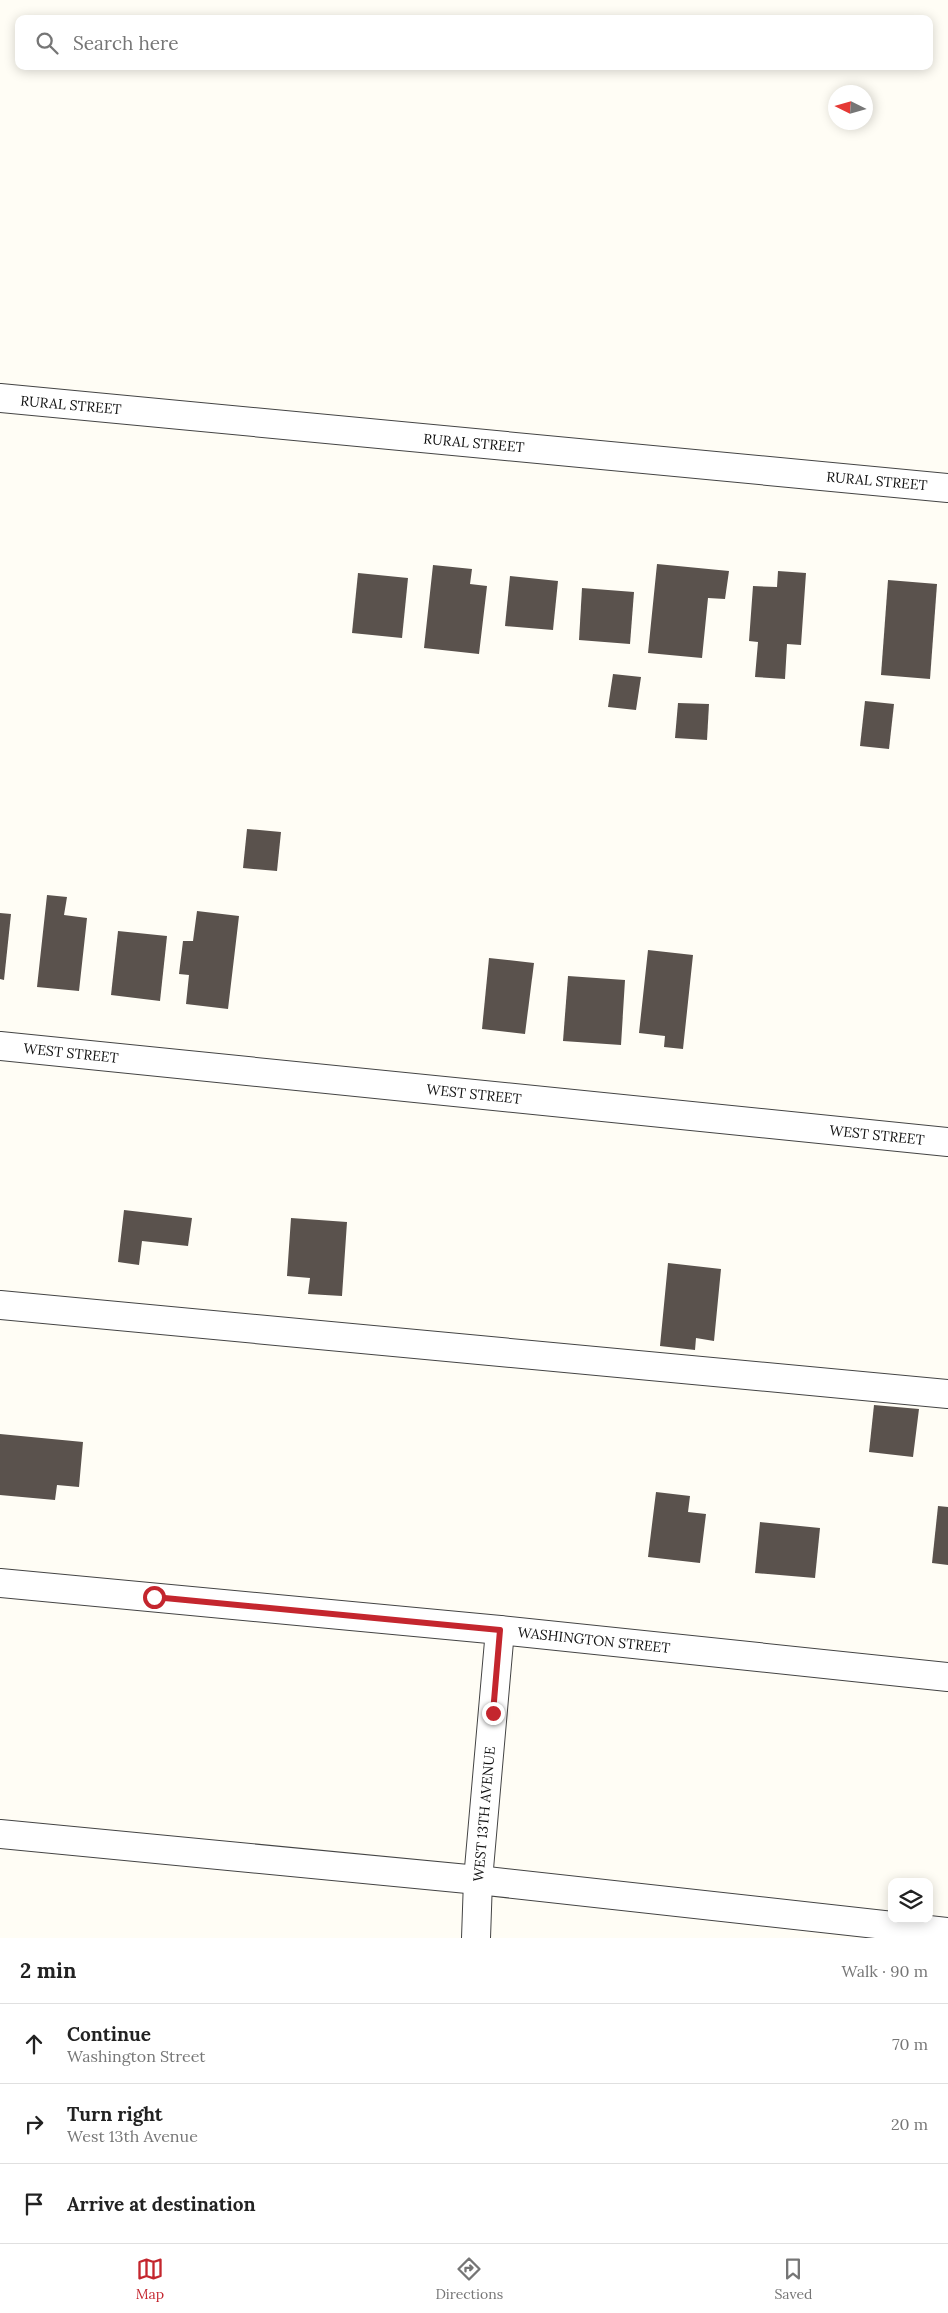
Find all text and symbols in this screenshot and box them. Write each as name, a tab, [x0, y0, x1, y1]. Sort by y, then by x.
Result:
search box	[15, 15, 933, 70]
icon: search	[33, 29, 61, 57]
text: Search here	[73, 31, 179, 55]
north arrow	[828, 85, 873, 130]
street label: RURAL STREET	[20, 392, 122, 418]
street label: RURAL STREET	[423, 430, 525, 456]
street label: RURAL STREET	[826, 468, 928, 494]
street label: WEST STREET	[23, 1039, 119, 1067]
street label: WEST STREET	[426, 1080, 522, 1108]
street label: WEST STREET	[829, 1121, 925, 1149]
route start	[143, 1586, 166, 1609]
street label: WASHINGTON STREET	[517, 1623, 671, 1657]
route end	[482, 1702, 505, 1725]
street label: WEST 13TH AVENUE	[469, 1745, 499, 1882]
map controls	[888, 1878, 933, 1923]
button: layers	[888, 1878, 933, 1923]
text: 2 min	[20, 1957, 76, 1984]
text: Walk · 90 m	[841, 1961, 928, 1981]
text: Continue	[67, 2022, 151, 2046]
icon: ahead	[20, 2030, 48, 2058]
text: 70 m	[892, 2034, 928, 2054]
text: Washington Street	[67, 2046, 205, 2066]
text: Turn right	[67, 2102, 163, 2126]
icon: right	[20, 2110, 48, 2138]
text: 20 m	[891, 2114, 928, 2134]
text: West 13th Avenue	[67, 2126, 198, 2146]
icon: arrive	[20, 2190, 48, 2218]
text: Arrive at destination	[67, 2192, 256, 2216]
tab: Map	[136, 2255, 164, 2303]
tab: Directions	[435, 2255, 503, 2303]
tab: Saved	[774, 2255, 812, 2303]

